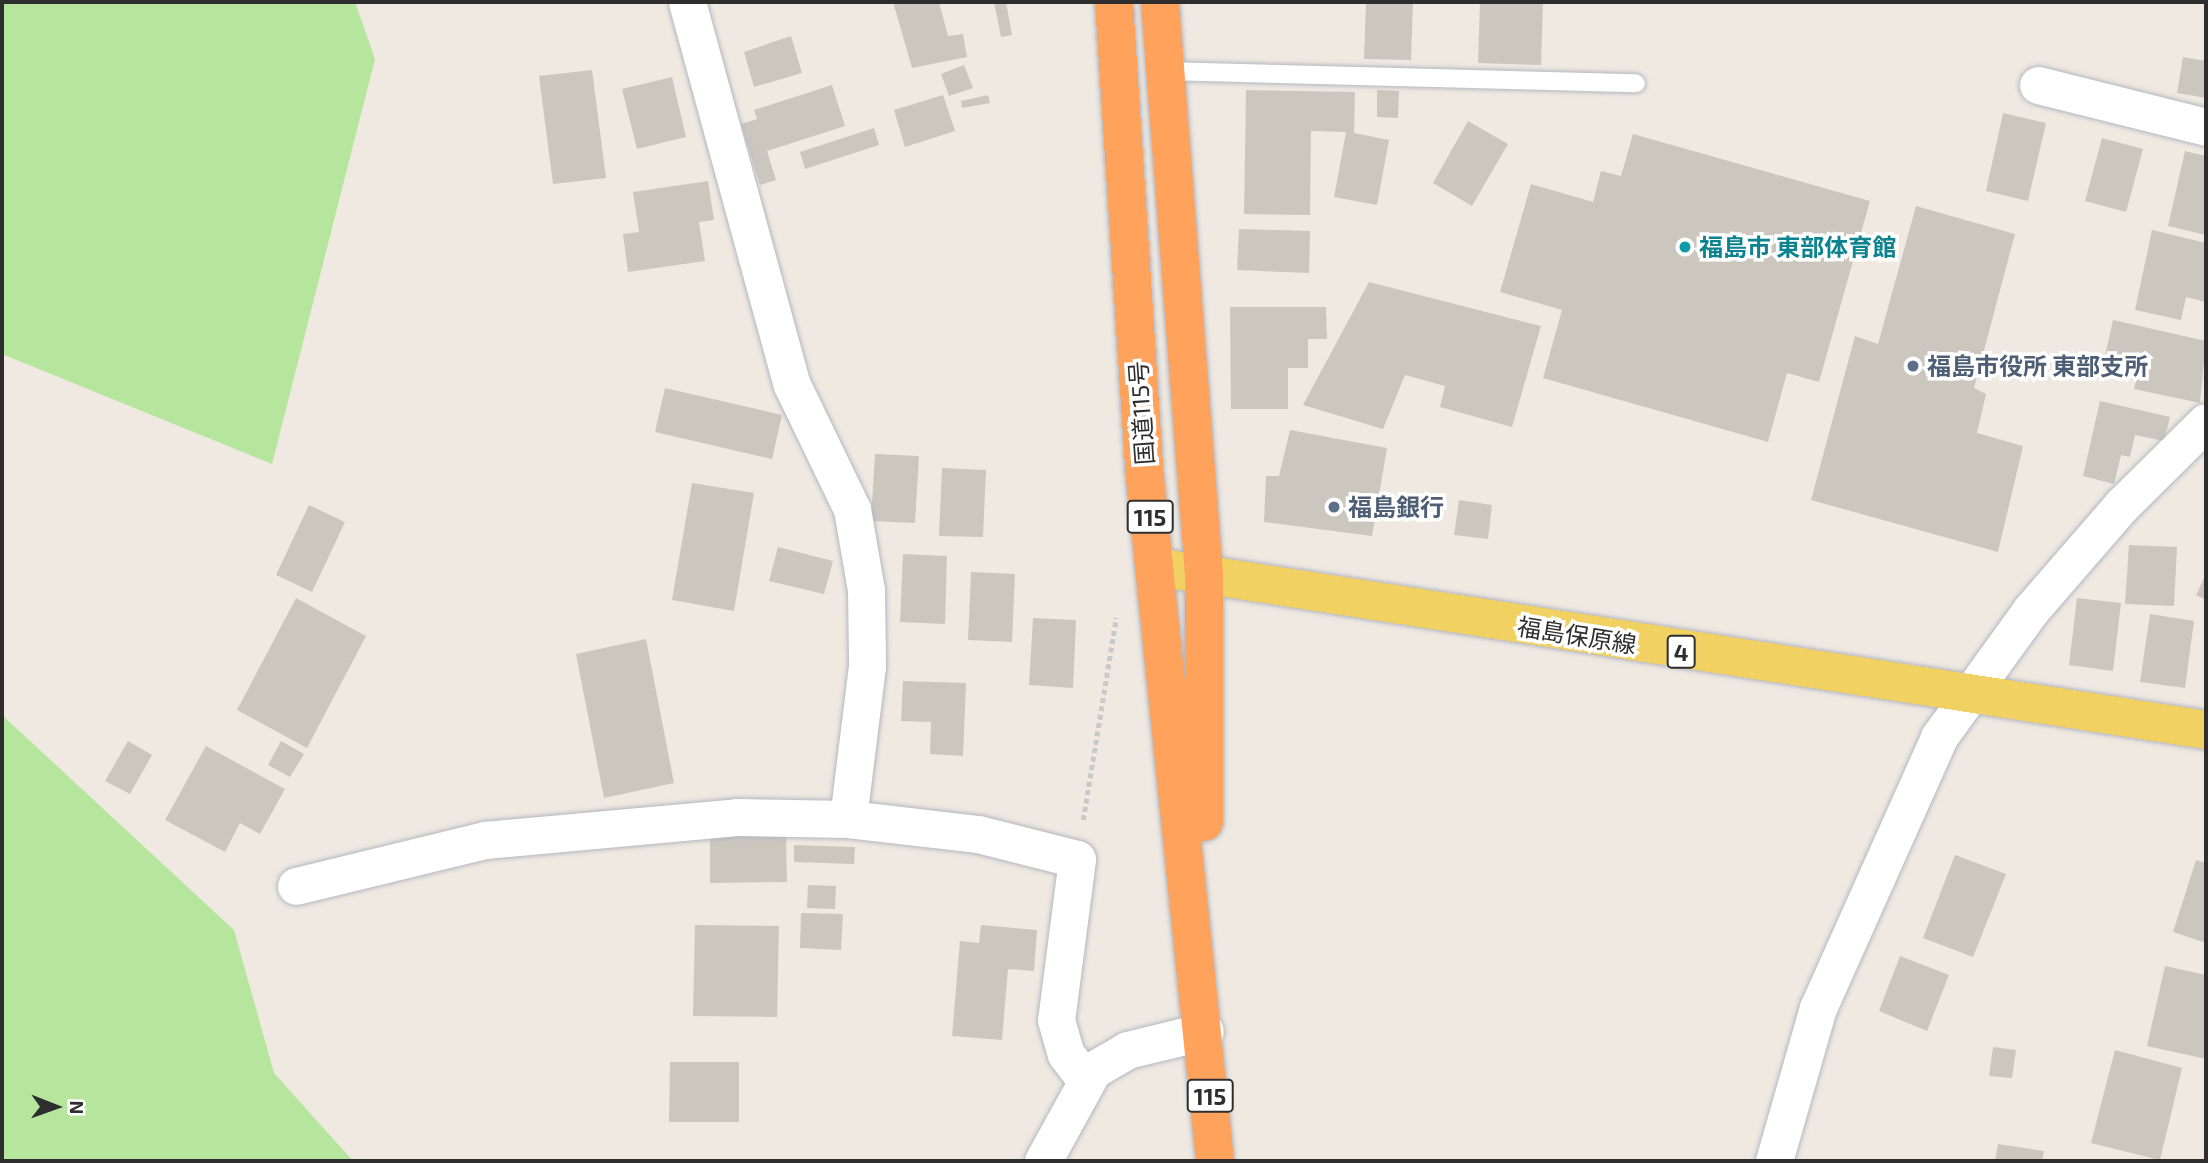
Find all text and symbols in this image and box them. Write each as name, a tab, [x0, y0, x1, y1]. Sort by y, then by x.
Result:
place label: 福島市 東部体育館	[1699, 233, 1896, 261]
marker: 福島市 東部体育館	[1677, 239, 1693, 255]
place label: 福島市役所 東部支所	[1927, 352, 2148, 380]
marker: 福島市役所 東部支所	[1905, 358, 1921, 374]
street label: 国道115号	[1123, 360, 1159, 466]
place label: 福島銀行	[1348, 493, 1444, 521]
road number: 115	[1126, 498, 1174, 537]
marker: 福島銀行	[1326, 499, 1342, 515]
street label: 福島保原線	[1515, 611, 1639, 659]
road number: 4	[1665, 632, 1697, 672]
north arrow	[21, 1072, 91, 1142]
road number: 115	[1186, 1077, 1234, 1116]
text: N	[66, 1100, 89, 1114]

